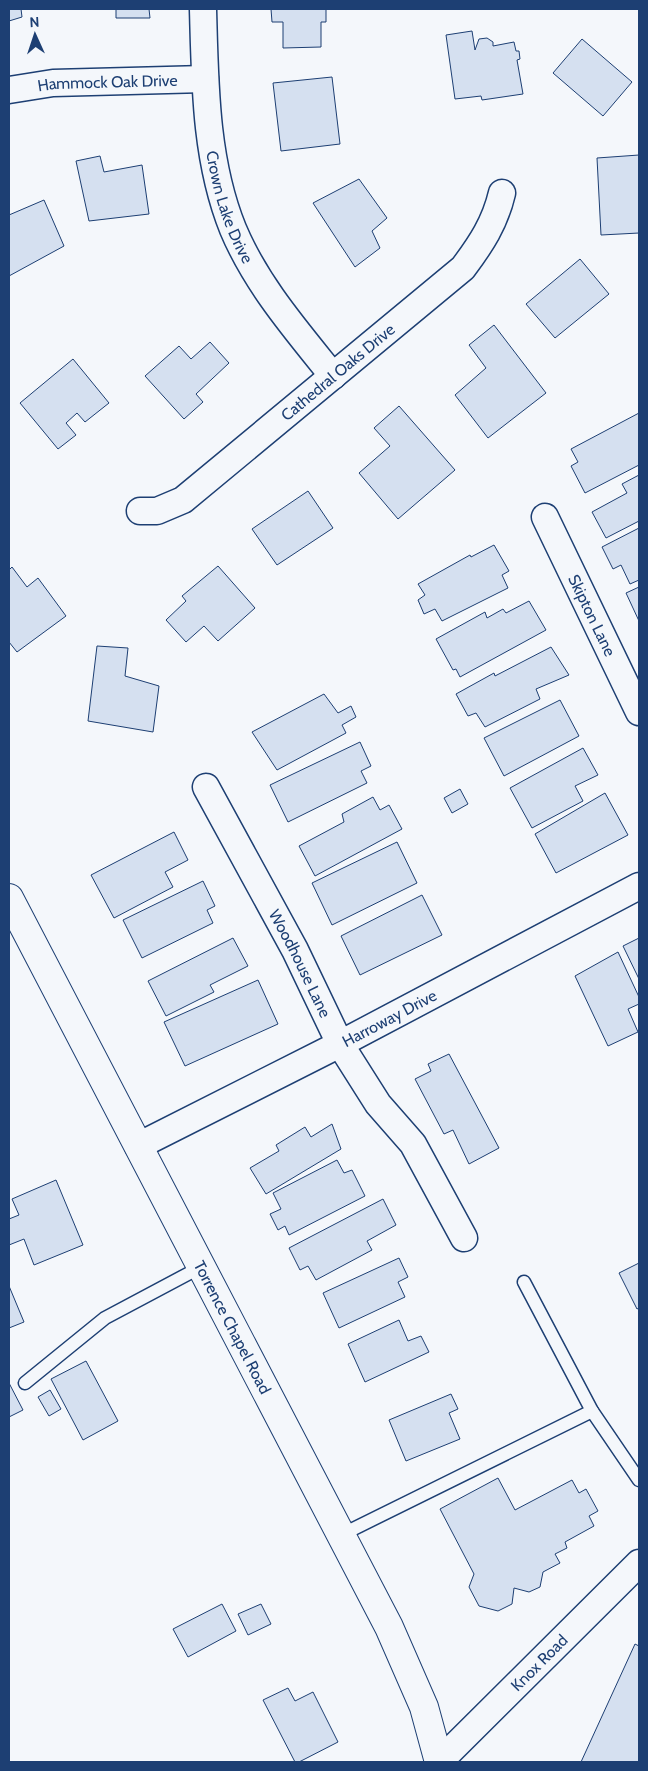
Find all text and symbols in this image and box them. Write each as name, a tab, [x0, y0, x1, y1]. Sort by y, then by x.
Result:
north arrow	[10, 10, 60, 60]
text: N	[29, 13, 40, 31]
street label: Hammock Oak Drive	[36, 70, 178, 95]
street label: Crown Lake Drive	[203, 149, 257, 266]
street label: Cathedral Oaks Drive	[277, 319, 398, 424]
street label: Skipton Lane	[565, 571, 620, 659]
street label: Woodhouse Lane	[265, 906, 335, 1020]
street label: Harroway Drive	[339, 985, 440, 1051]
street label: Torrence Chapel Road	[190, 1257, 275, 1397]
street label: Knox Road	[507, 1630, 571, 1695]

